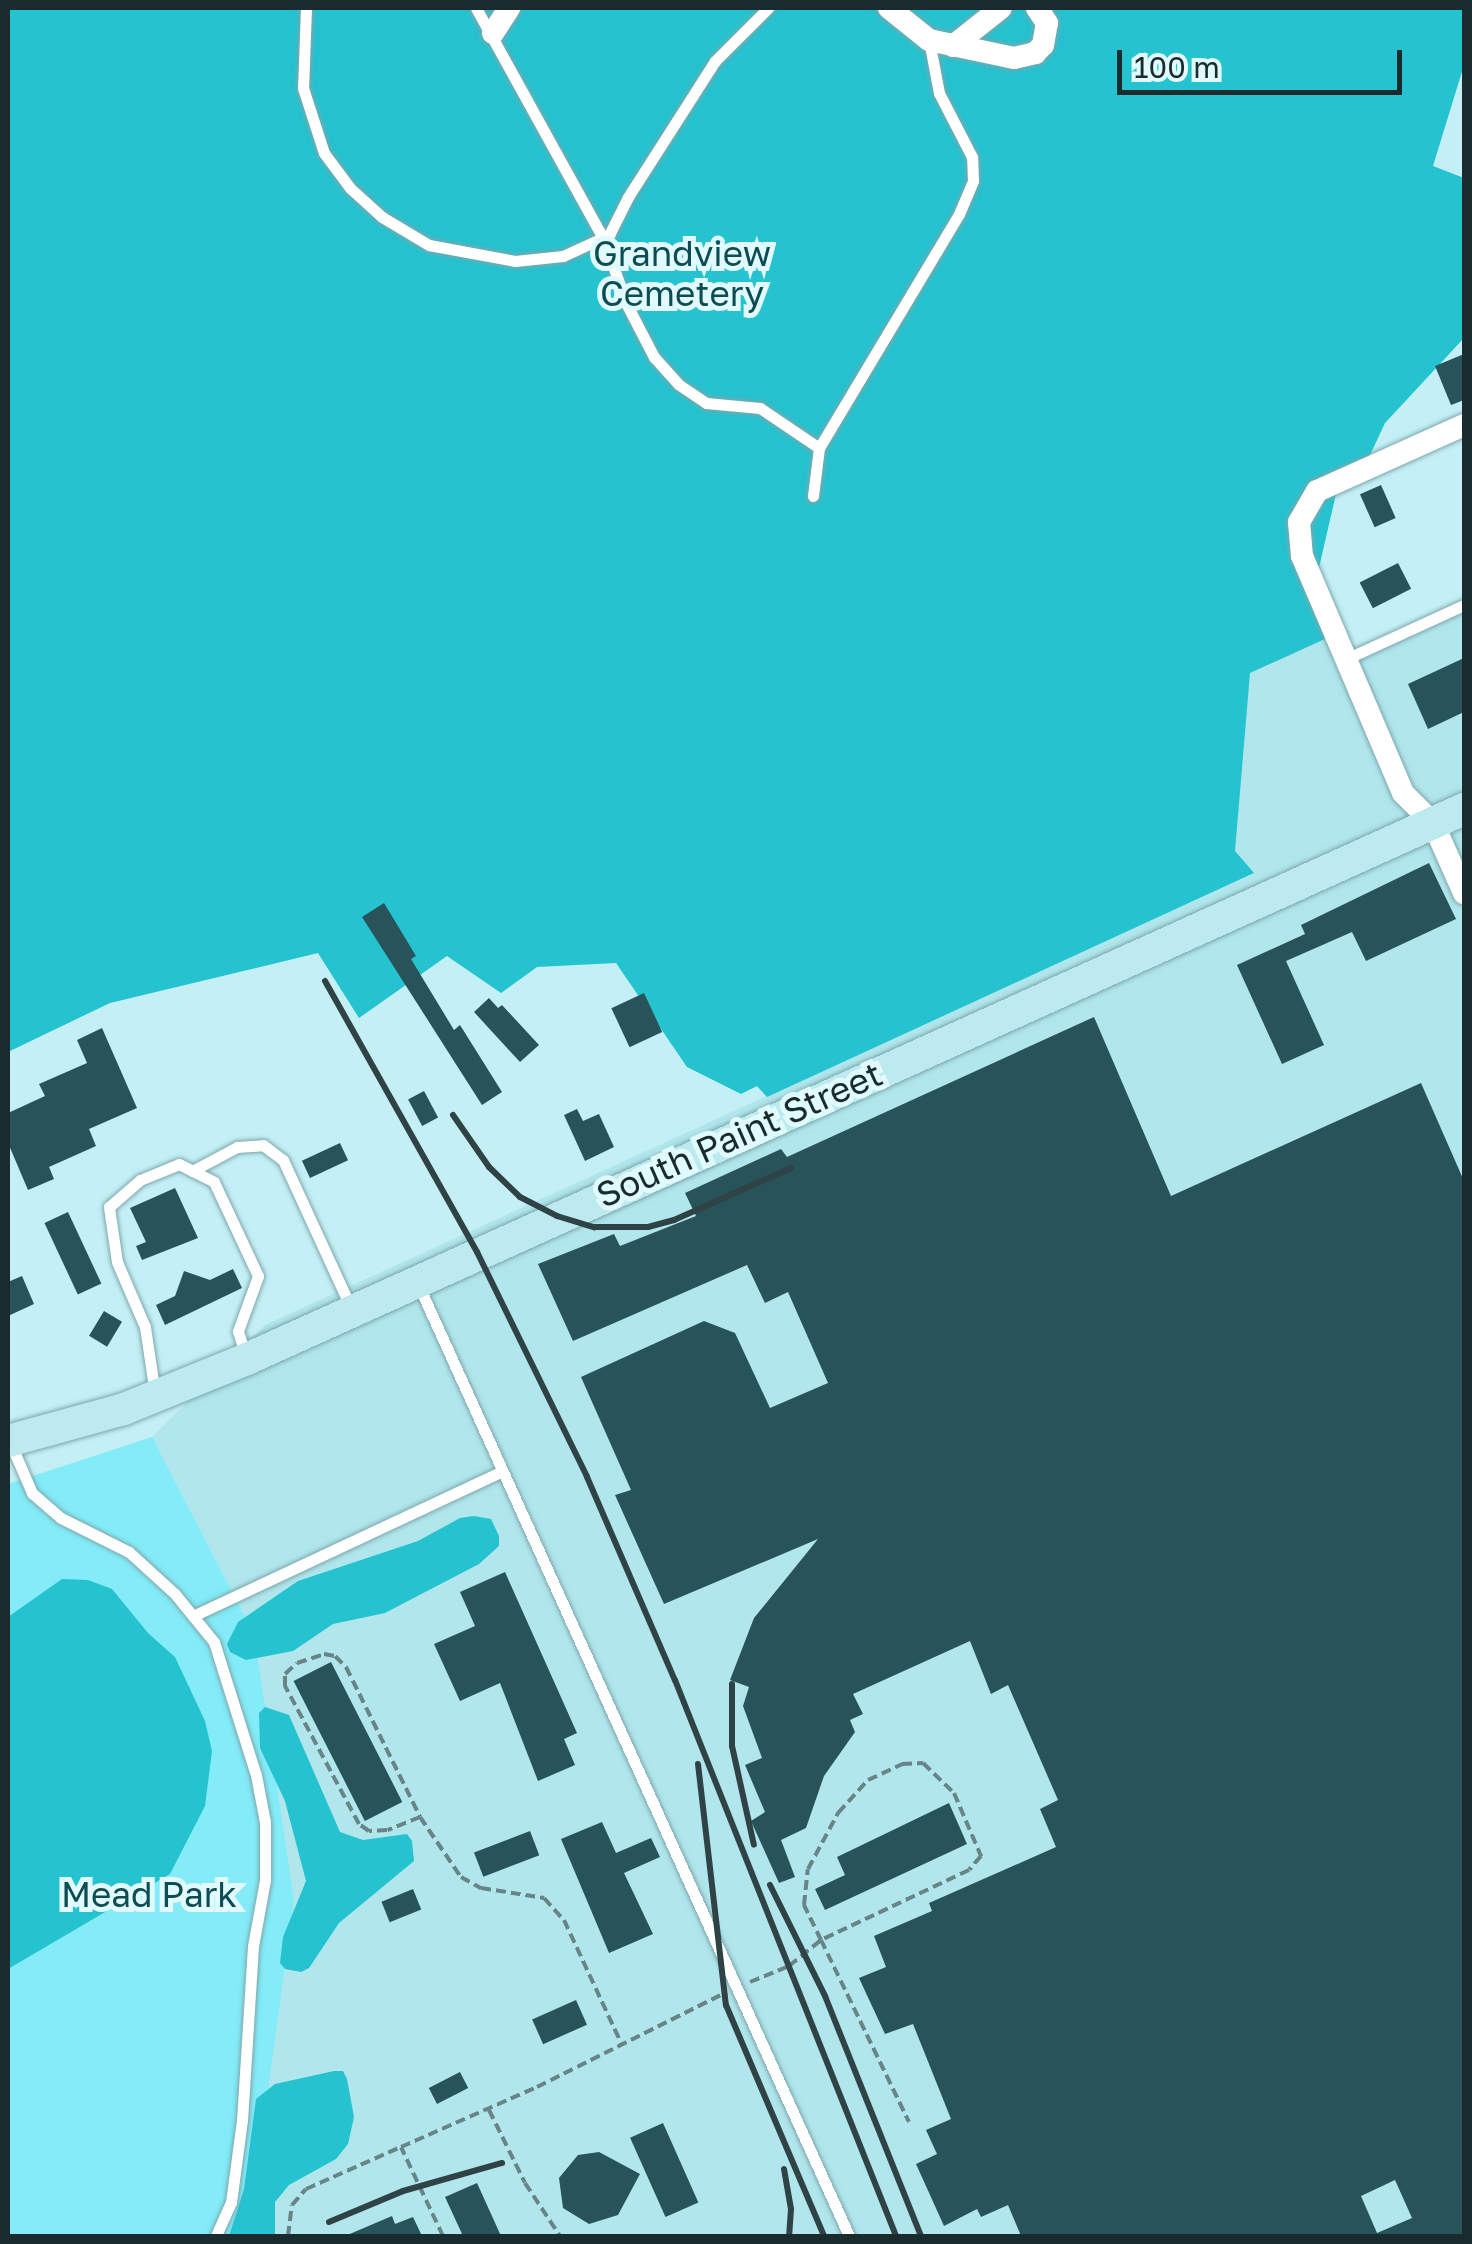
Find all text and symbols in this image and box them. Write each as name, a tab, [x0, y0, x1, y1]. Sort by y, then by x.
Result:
scale bar	[1122, 30, 1407, 92]
text: 100 m	[1134, 49, 1220, 85]
park label: Grandview Cemetery	[593, 232, 771, 314]
street label: South Paint Street	[590, 1052, 888, 1216]
park label: Mead Park	[61, 1873, 237, 1915]

